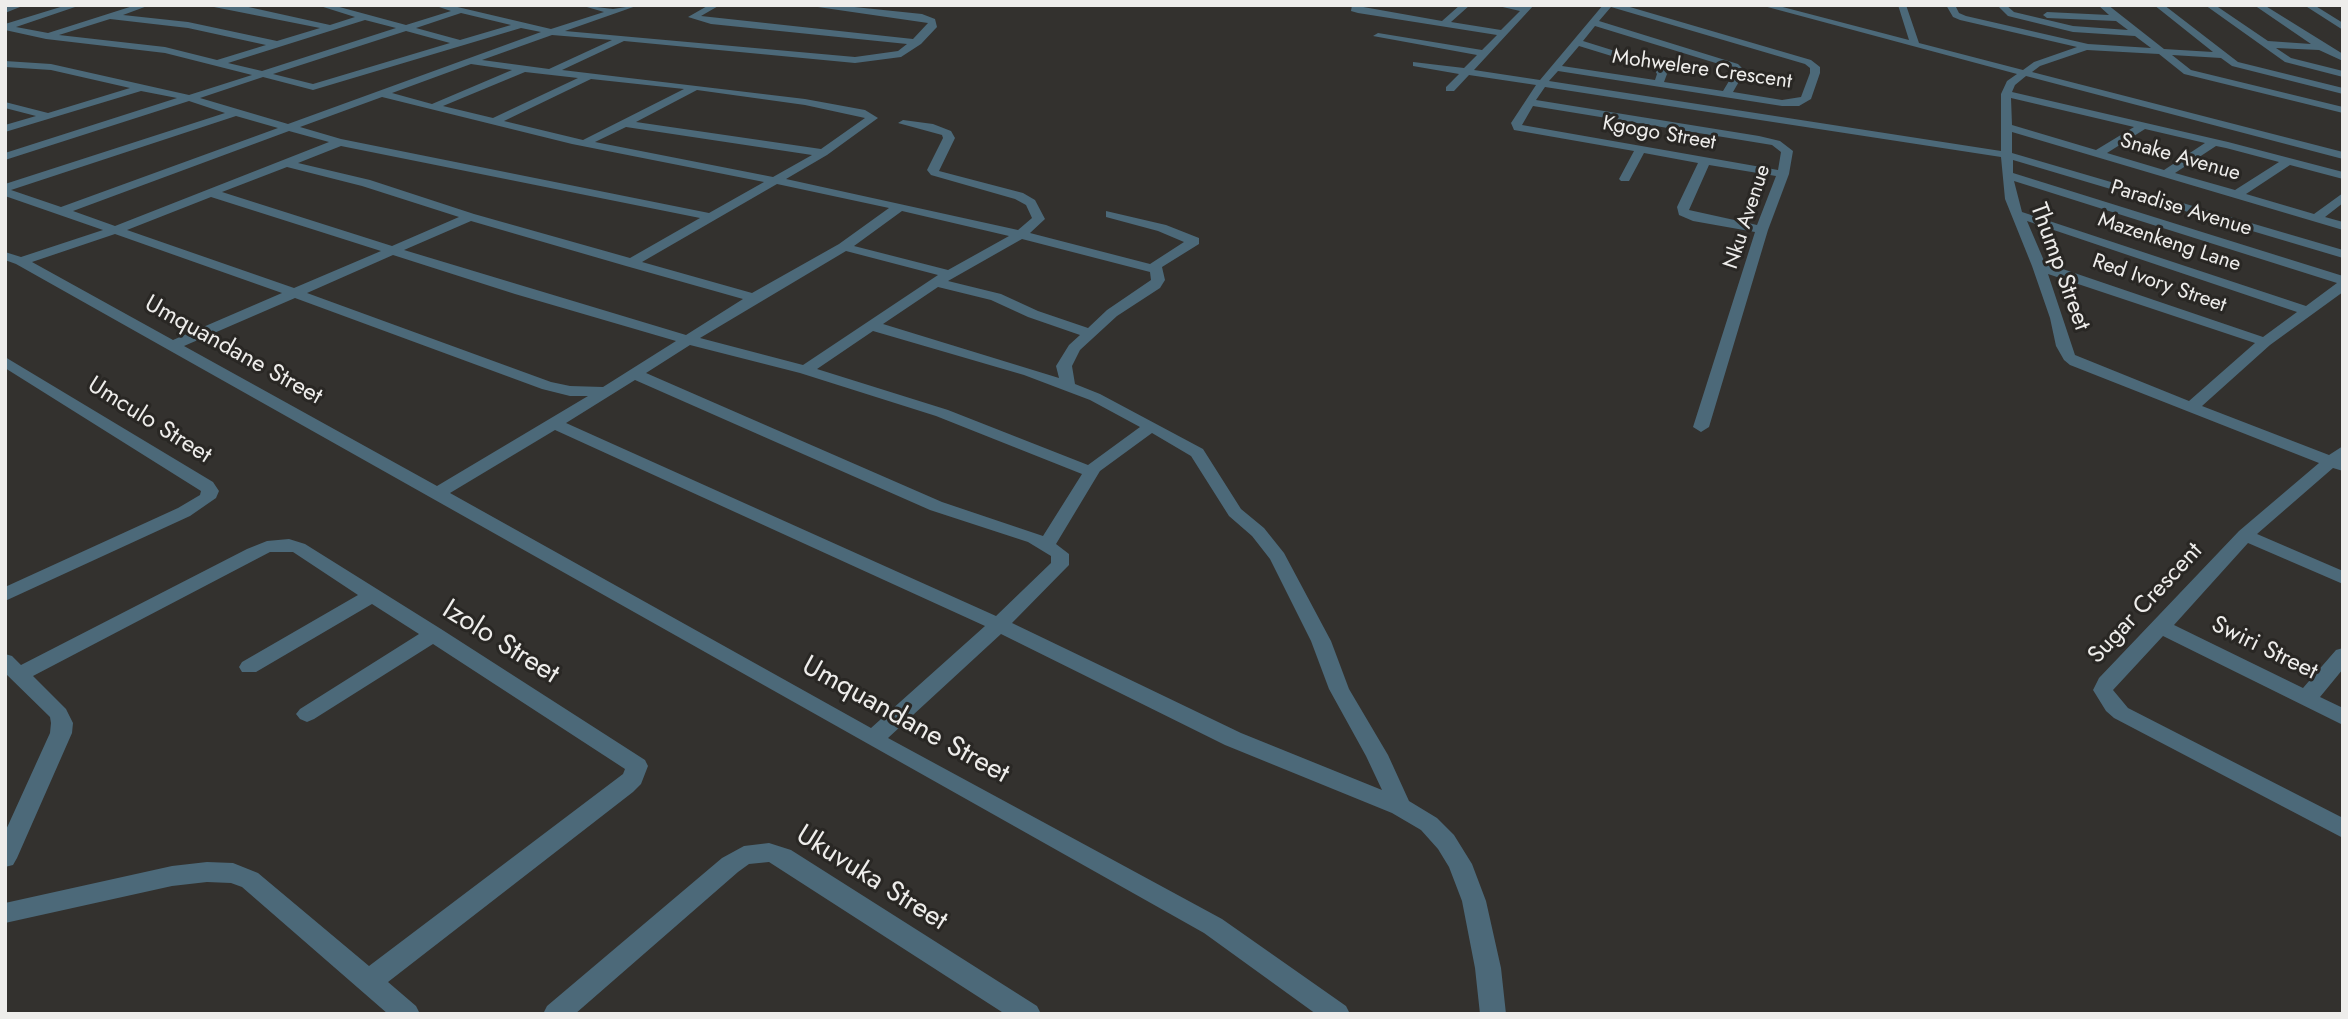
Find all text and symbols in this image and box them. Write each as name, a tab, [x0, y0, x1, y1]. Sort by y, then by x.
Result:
street label: Mohwelere Crescent	[1610, 45, 1794, 95]
street label: Kgogo Street	[1600, 112, 1718, 156]
street label: Snake Avenue	[2117, 129, 2243, 187]
street label: Nku Avenue	[1719, 162, 1777, 272]
street label: Paradise Avenue	[2107, 176, 2255, 242]
street label: Thump Street	[2023, 199, 2095, 335]
street label: Mazenkeng Lane	[2094, 208, 2244, 278]
street label: Red Ivory Street	[2089, 249, 2229, 319]
street label: Umquandane Street	[139, 290, 327, 412]
street label: Umculo Street	[82, 371, 216, 471]
street label: Sugar Crescent	[2083, 538, 2209, 670]
street label: Izolo Street	[435, 594, 565, 692]
street label: Swiri Street	[2206, 611, 2322, 687]
street label: Umquandane Street	[795, 650, 1015, 792]
street label: Ukuvuka Street	[789, 819, 953, 939]

